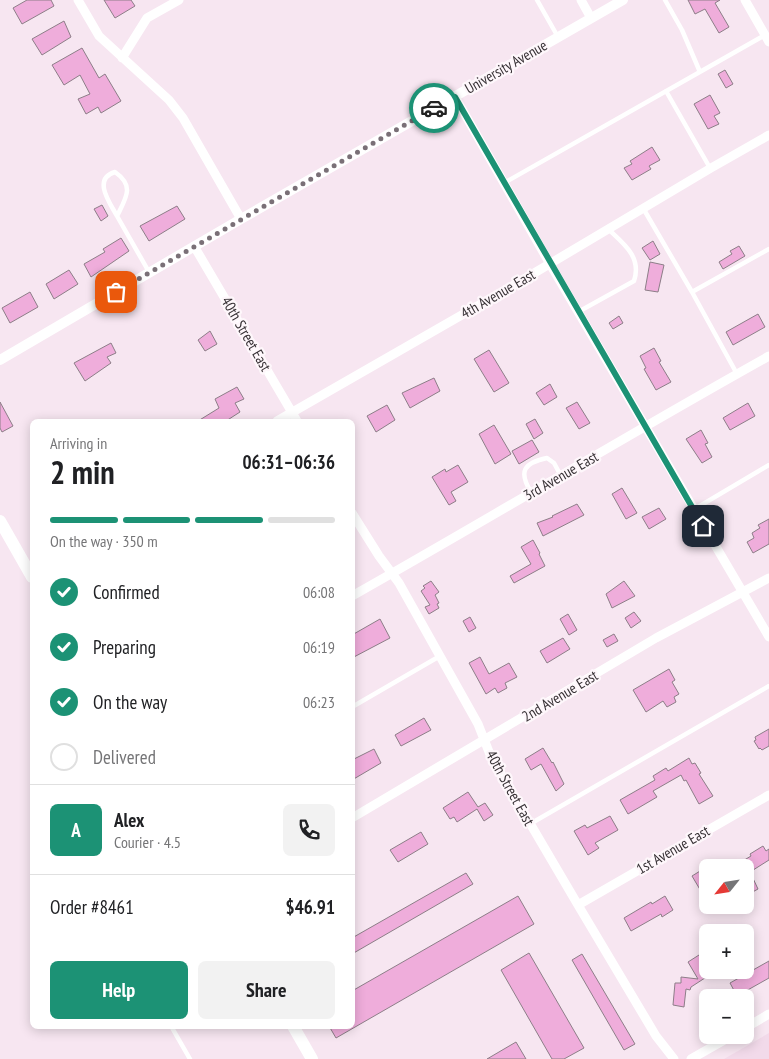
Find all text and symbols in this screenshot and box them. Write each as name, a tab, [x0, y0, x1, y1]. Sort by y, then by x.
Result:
street label: University Avenue	[461, 35, 550, 98]
courier	[409, 83, 459, 133]
icon: car	[420, 94, 448, 122]
street label: 4th Avenue East	[457, 265, 538, 323]
pin	[95, 271, 137, 313]
icon: bag	[102, 278, 130, 306]
street label: 40th Street East	[217, 293, 275, 375]
text: Arriving in	[50, 433, 107, 453]
street label: 3rd Avenue East	[520, 447, 601, 505]
text: 06:31–06:36	[242, 450, 335, 474]
text: 2 min	[50, 451, 115, 493]
pin	[682, 505, 724, 547]
icon: home	[689, 512, 717, 540]
text: On the way · 350 m	[50, 531, 158, 551]
icon: check	[50, 578, 78, 606]
text: Confirmed	[93, 580, 160, 604]
text: 06:08	[303, 582, 335, 602]
icon: check	[50, 633, 78, 661]
text: Preparing	[93, 635, 156, 659]
text: 06:19	[303, 637, 335, 657]
street label: 2nd Avenue East	[518, 665, 601, 726]
icon: check	[50, 688, 78, 716]
text: On the way	[93, 690, 167, 714]
text: 06:23	[303, 692, 335, 712]
text: Delivered	[93, 745, 156, 769]
street label: 40th Street East	[482, 747, 539, 829]
button: phone	[283, 804, 335, 856]
text: Alex	[114, 808, 144, 832]
text: A	[71, 818, 81, 842]
street label: 1st Avenue East	[633, 821, 713, 878]
text: Courier · 4.5	[114, 832, 181, 852]
north arrow	[699, 859, 754, 914]
map controls	[699, 859, 754, 1044]
text: Order #8461	[50, 895, 134, 919]
text: $46.91	[286, 895, 335, 919]
button: +	[699, 924, 754, 979]
button: Help	[50, 961, 188, 1019]
button: Share	[198, 961, 335, 1019]
button: −	[699, 989, 754, 1044]

